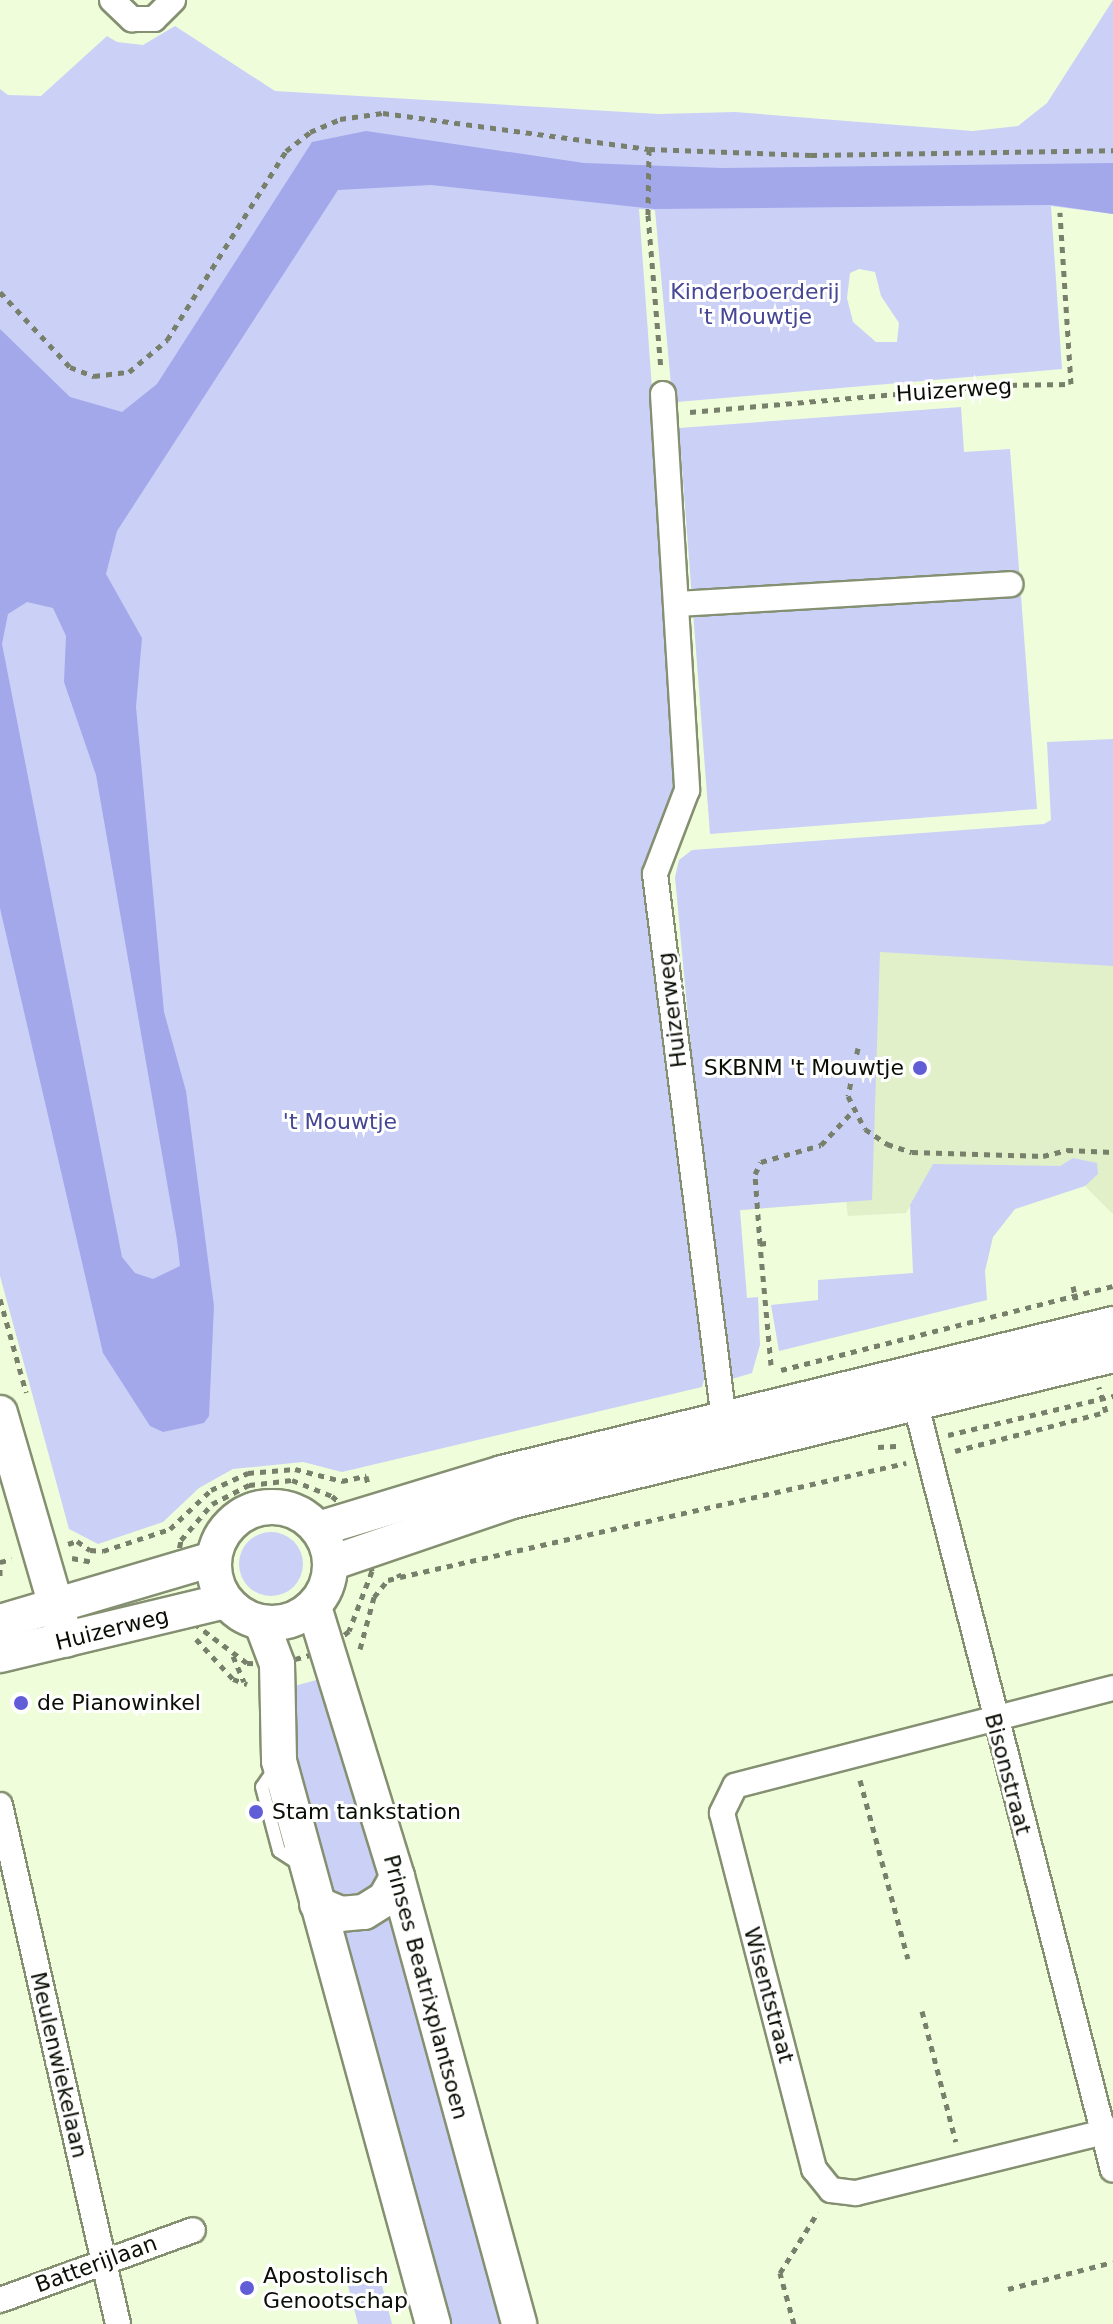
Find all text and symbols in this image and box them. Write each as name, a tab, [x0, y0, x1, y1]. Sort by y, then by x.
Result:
park label: Kinderboerderij 't Mouwtje	[670, 278, 840, 330]
street label: Huizerweg	[895, 373, 1013, 407]
street label: Huizerweg	[652, 951, 692, 1069]
place label: SKBNM 't Mouwtje	[704, 1055, 904, 1081]
marker: SKBNM 't Mouwtje	[911, 1059, 929, 1077]
park label: 't Mouwtje	[283, 1109, 397, 1135]
street label: Huizerweg	[52, 1602, 172, 1656]
place label: de Pianowinkel	[37, 1690, 201, 1716]
marker: de Pianowinkel	[12, 1694, 30, 1712]
street label: Bisonstraat	[979, 1710, 1037, 1838]
place label: Stam tankstation	[272, 1799, 461, 1825]
marker: Stam tankstation	[247, 1803, 265, 1821]
street label: Prinses Beatrixplantsoen	[378, 1852, 474, 2122]
street label: Wisentstraat	[738, 1924, 800, 2066]
street label: Meulenwiekelaan	[25, 1969, 93, 2161]
street label: Batterijlaan	[32, 2230, 160, 2298]
place label: Apostolisch Genootschap	[263, 2262, 408, 2314]
marker: Apostolisch Genootschap	[238, 2279, 256, 2297]

